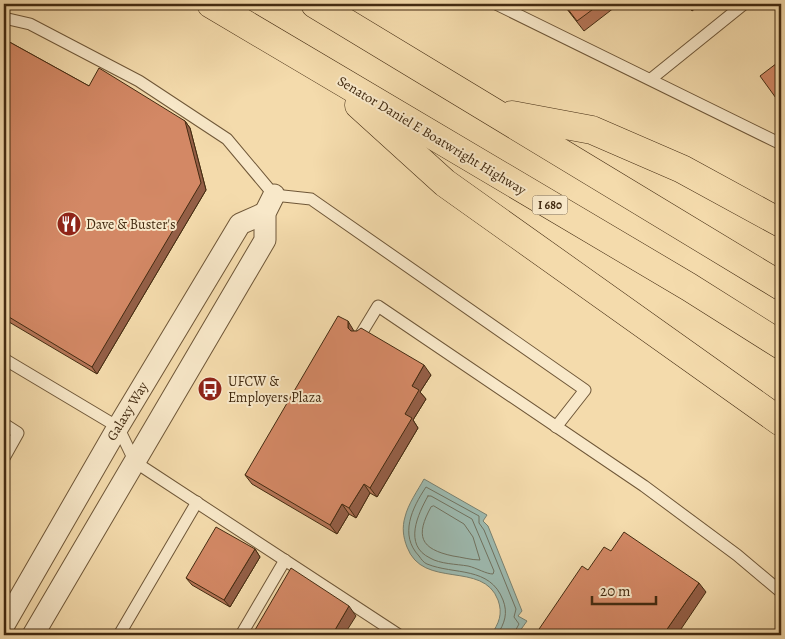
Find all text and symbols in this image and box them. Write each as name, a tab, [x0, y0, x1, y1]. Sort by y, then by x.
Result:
street label: Senator Daniel E Boatwright Highway	[334, 71, 530, 200]
road number: I 680	[532, 196, 568, 214]
restaurant icon: Dave & Buster's	[56, 211, 82, 237]
place label: Dave & Buster's	[86, 215, 176, 234]
place label: UFCW & Employers Plaza	[228, 372, 322, 407]
bus stop icon: UFCW & Employers Plaza	[197, 376, 223, 402]
street label: Galaxy Way	[102, 378, 153, 444]
scale bar	[592, 574, 656, 606]
text: 20 m	[600, 581, 631, 601]

